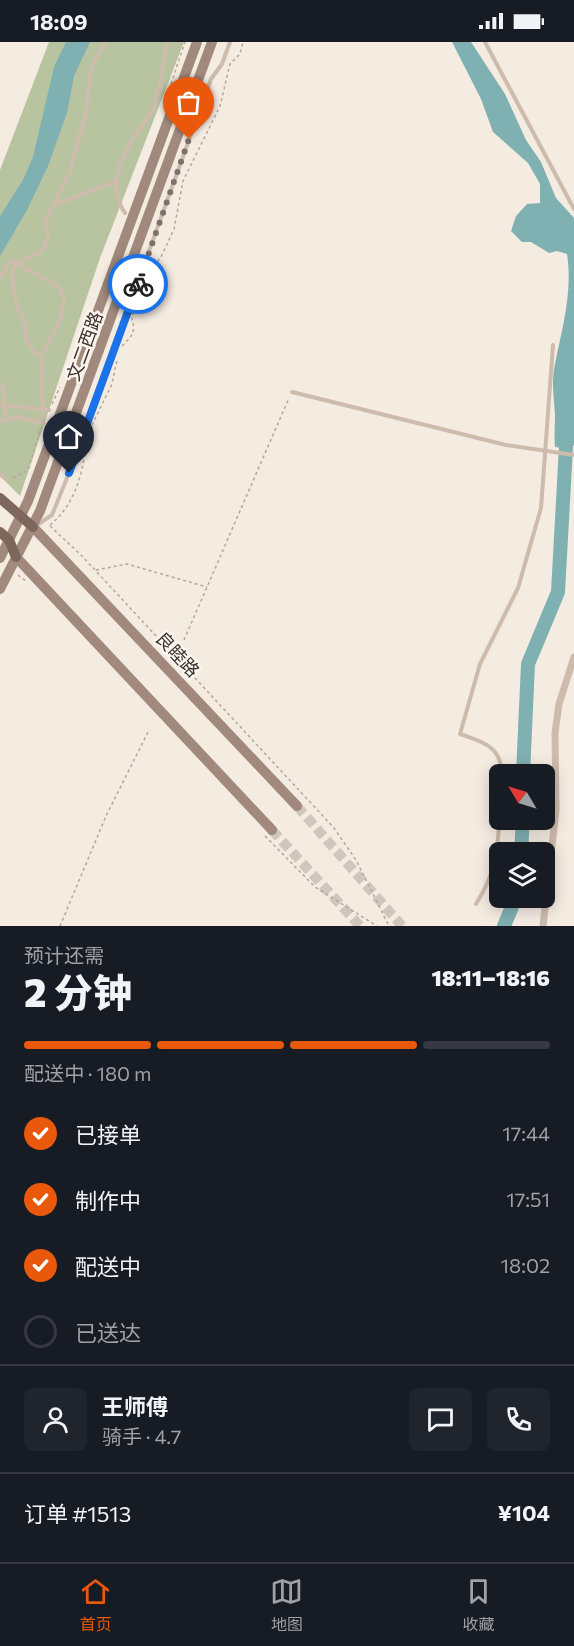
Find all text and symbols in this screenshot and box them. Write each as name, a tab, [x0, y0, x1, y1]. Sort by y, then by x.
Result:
text: 18:09	[30, 8, 88, 35]
pin	[163, 77, 214, 139]
icon: bag	[172, 86, 205, 119]
courier	[108, 254, 168, 314]
icon: bike	[122, 268, 155, 301]
street label: 文二西路	[61, 308, 107, 384]
pin	[43, 411, 94, 473]
icon: home	[52, 420, 85, 453]
street label: 良睦路	[152, 627, 204, 681]
north arrow	[489, 764, 555, 830]
map controls	[489, 764, 555, 908]
button: layers	[489, 842, 555, 908]
text: 预计还需	[24, 943, 104, 967]
text: 18:11–18:16	[431, 964, 550, 991]
text: 2 分钟	[24, 967, 132, 1015]
text: 配送中 · 180 m	[24, 1061, 151, 1085]
icon: check	[24, 1117, 57, 1150]
text: 已接单	[75, 1121, 141, 1148]
text: 17:44	[502, 1121, 550, 1145]
icon: check	[24, 1183, 57, 1216]
text: 制作中	[75, 1187, 141, 1214]
text: 17:51	[506, 1187, 550, 1211]
icon: check	[24, 1249, 57, 1282]
text: 配送中	[75, 1253, 141, 1280]
text: 18:02	[501, 1253, 550, 1277]
text: 已送达	[75, 1319, 141, 1346]
button: person	[24, 1388, 87, 1451]
button: chat	[409, 1388, 472, 1451]
button: phone	[487, 1388, 550, 1451]
text: 王师傅	[102, 1393, 168, 1420]
text: 骑手 · 4.7	[102, 1424, 181, 1448]
text: ¥104	[498, 1499, 550, 1526]
text: 订单 #1513	[24, 1500, 131, 1527]
tab: 首页	[79, 1575, 112, 1635]
tab: 地图	[270, 1575, 303, 1635]
tab: 收藏	[462, 1575, 495, 1635]

